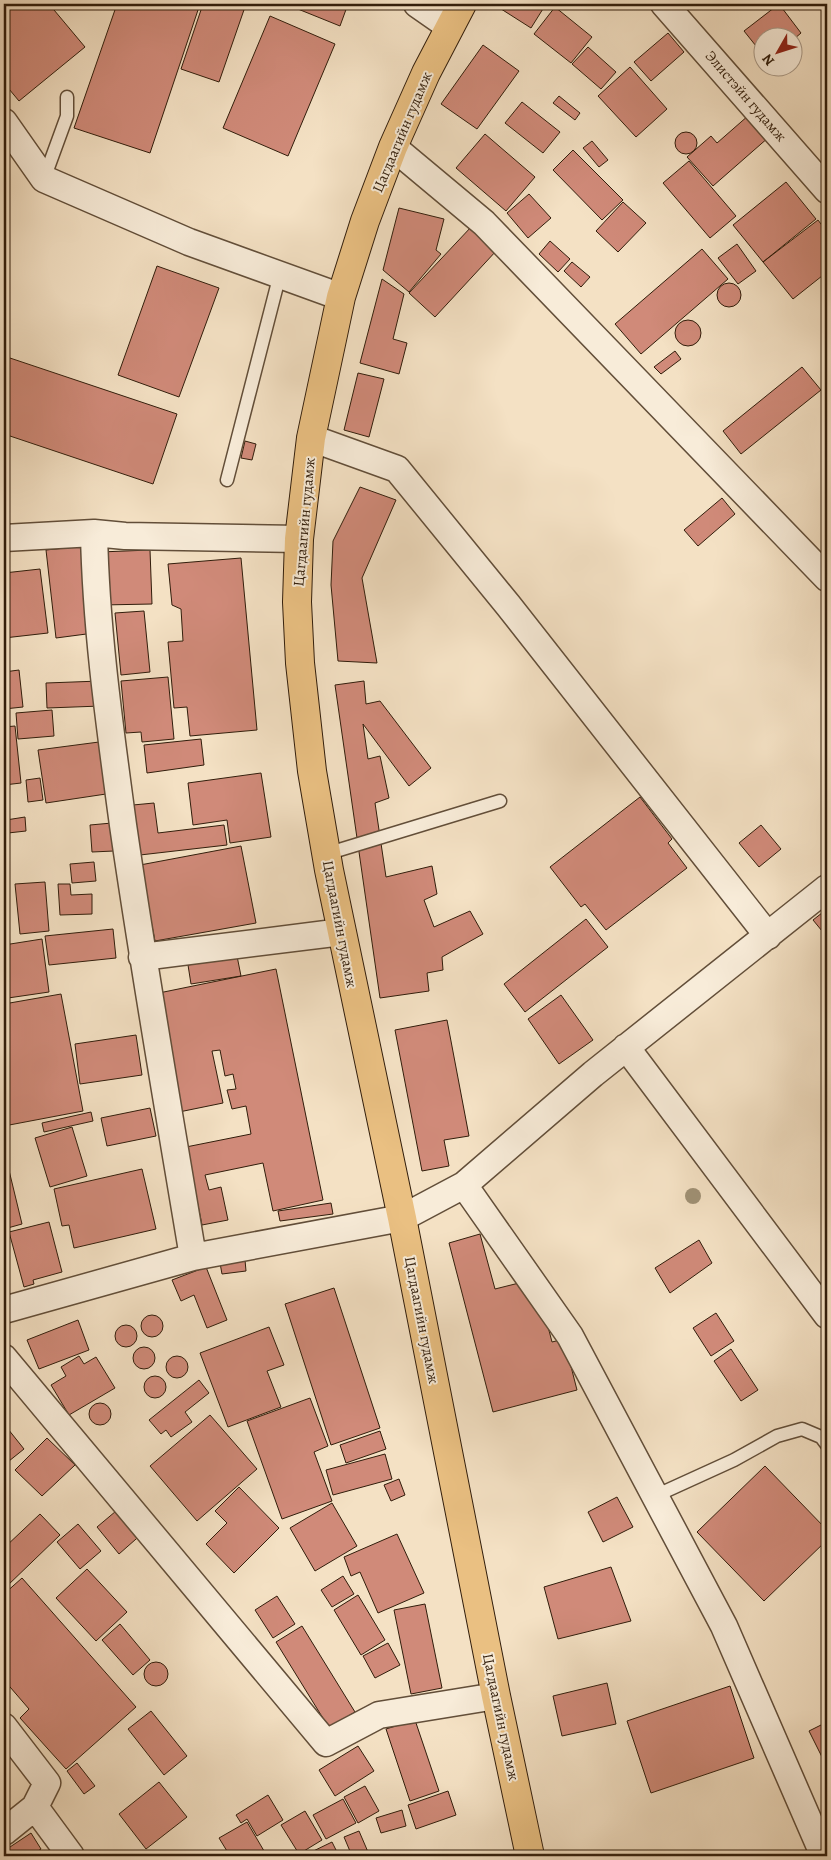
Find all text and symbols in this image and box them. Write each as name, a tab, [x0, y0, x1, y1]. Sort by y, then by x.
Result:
north arrow	[754, 28, 804, 78]
street label: Элистэйн гудамж	[701, 46, 791, 146]
text: N	[758, 50, 779, 70]
street label: Цагдаагийн гудамж	[368, 69, 436, 195]
street label: Цагдаагийн гудамж	[288, 457, 320, 587]
street label: Цагдаагийн гудамж	[318, 859, 362, 989]
street label: Цагдаагийн гудамж	[400, 1255, 444, 1385]
street label: Цагдаагийн гудамж	[478, 1652, 524, 1782]

